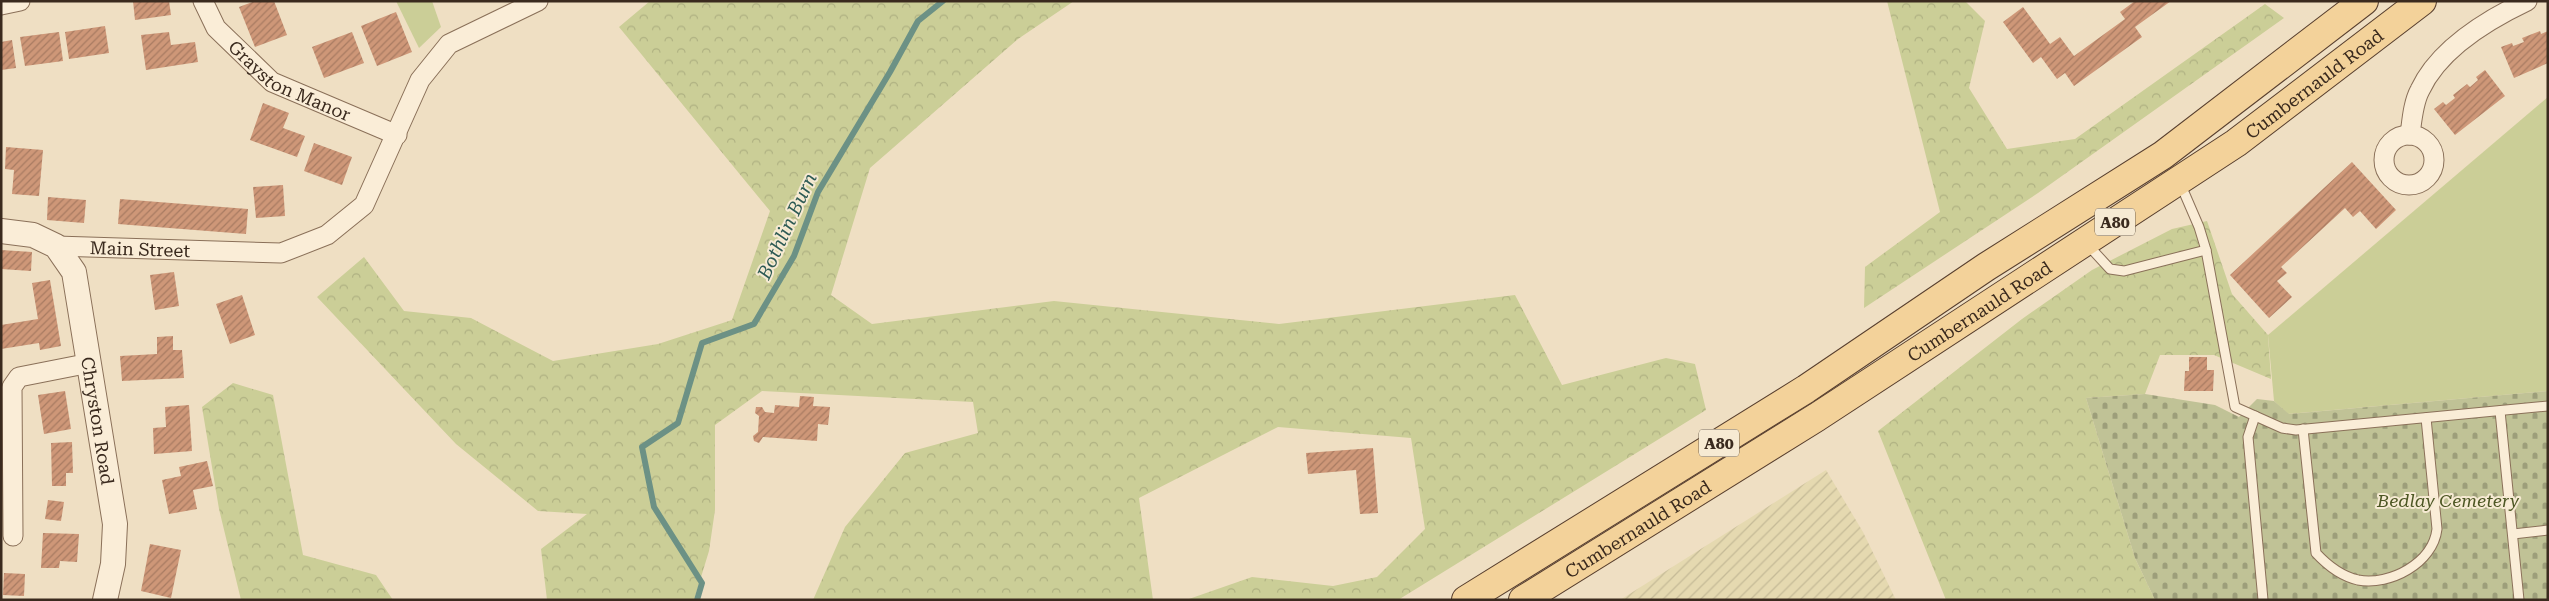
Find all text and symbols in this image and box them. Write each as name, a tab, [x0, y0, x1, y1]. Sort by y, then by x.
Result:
street label: Cumbernauld Road	[2241, 24, 2387, 143]
street label: Grayston Manor	[224, 36, 354, 125]
water label: Bothlin Burn	[752, 169, 822, 284]
road number: A80	[2095, 208, 2135, 236]
street label: Main Street	[89, 237, 191, 261]
street label: Cumbernauld Road	[1903, 256, 2055, 366]
street label: Chryston Road	[77, 355, 119, 487]
road number: A80	[1699, 429, 1739, 456]
street label: Cumbernauld Road	[1561, 475, 1715, 582]
park label: Bedlay Cemetery	[2376, 490, 2520, 511]

